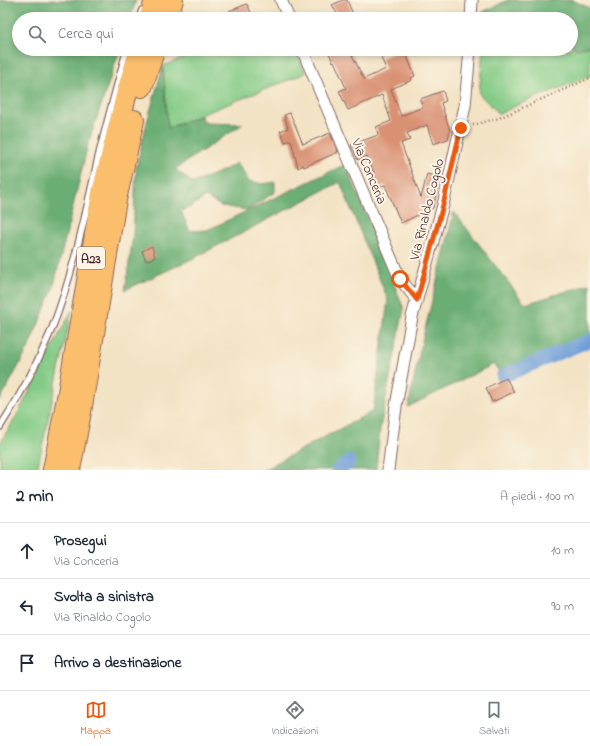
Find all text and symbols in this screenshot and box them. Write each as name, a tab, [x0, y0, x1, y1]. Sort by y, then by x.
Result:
search box	[12, 12, 578, 56]
icon: search	[26, 23, 48, 45]
text: Cerca qui	[58, 23, 114, 45]
route end	[452, 119, 470, 137]
street label: Via Conceria	[345, 135, 392, 208]
street label: Via Rinaldo Cogolo	[404, 156, 451, 264]
road number: A23	[77, 247, 105, 269]
route start	[391, 270, 409, 288]
text: 2 min	[16, 484, 53, 509]
text: A piedi · 100 m	[500, 487, 574, 506]
text: Prosegui	[54, 530, 107, 552]
icon: ahead	[16, 540, 38, 562]
text: 10 m	[551, 541, 574, 560]
text: Via Conceria	[54, 552, 119, 571]
text: Svolta a sinistra	[54, 586, 154, 608]
icon: left	[16, 596, 38, 618]
text: 90 m	[551, 597, 574, 616]
text: Via Rinaldo Cogolo	[54, 608, 151, 627]
icon: arrive	[16, 652, 38, 674]
text: Arrivo a destinazione	[54, 652, 181, 674]
tab: Mappa	[80, 699, 111, 739]
tab: Indicazioni	[272, 699, 318, 739]
tab: Salvati	[479, 699, 510, 739]

